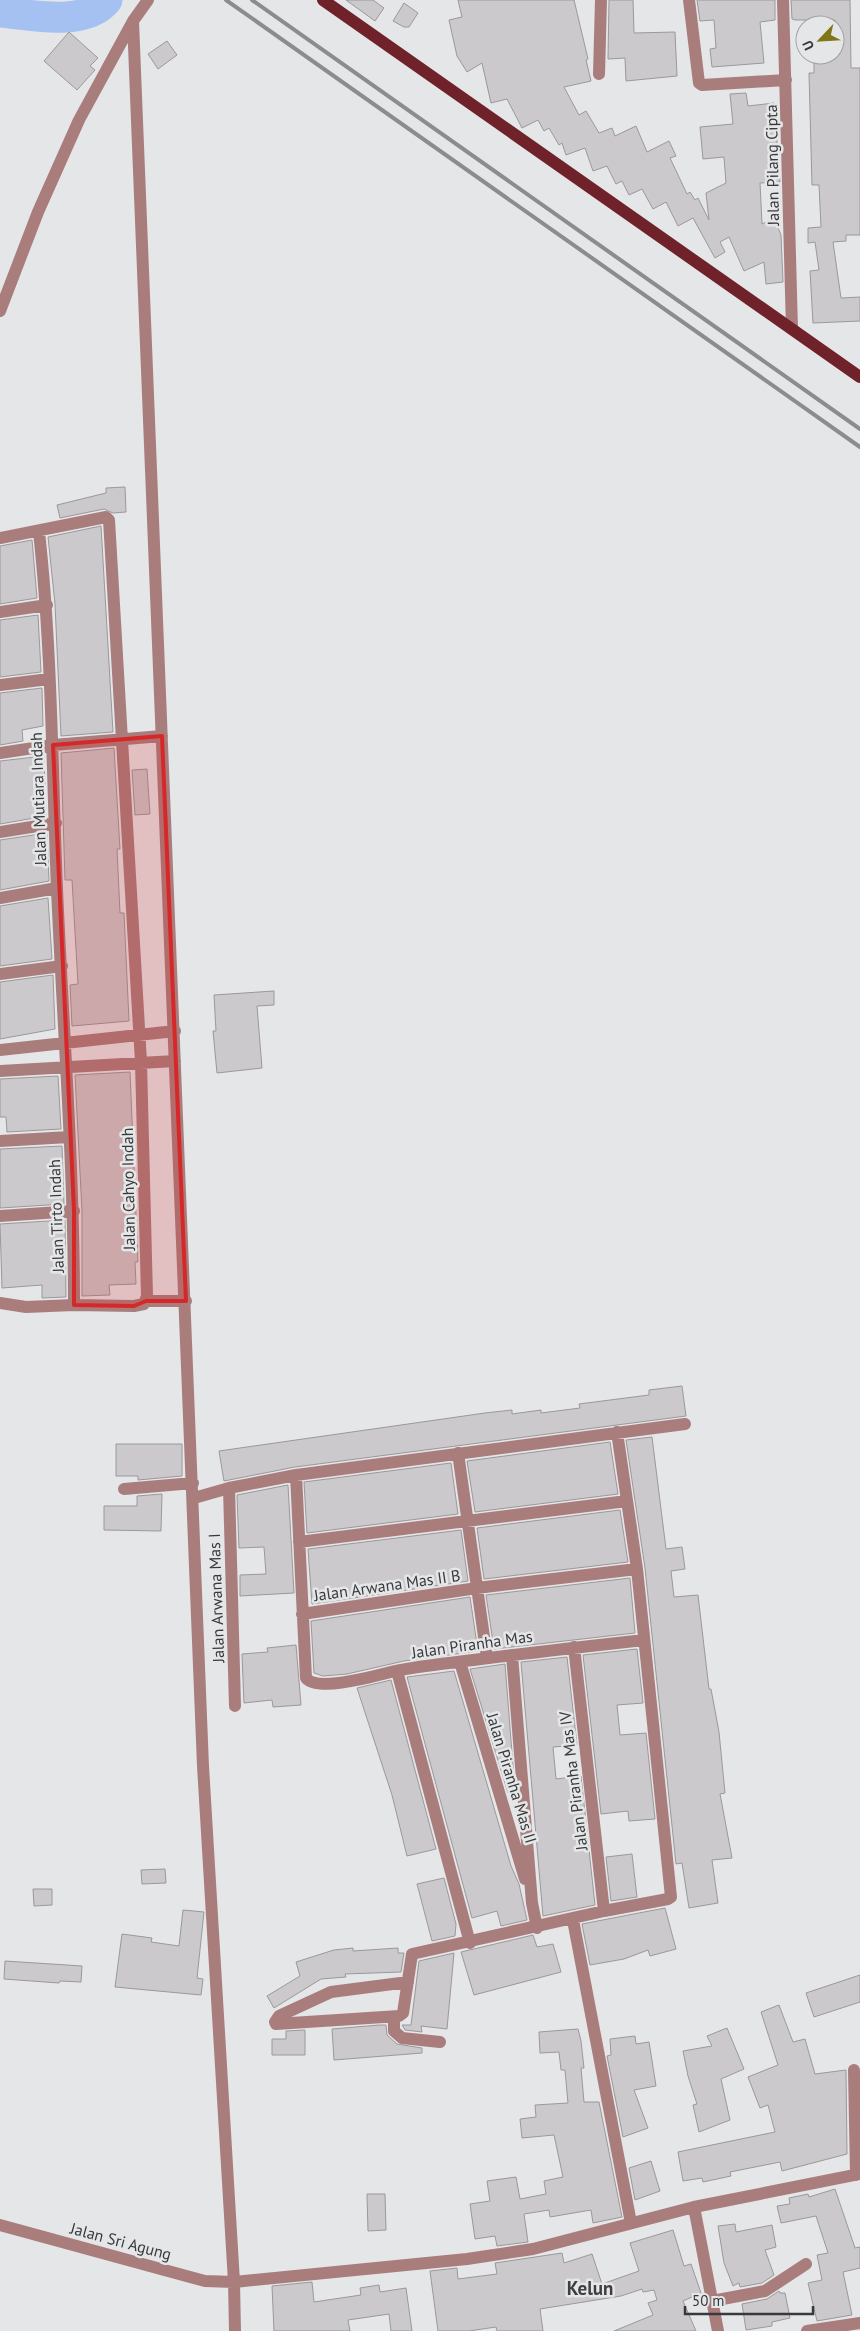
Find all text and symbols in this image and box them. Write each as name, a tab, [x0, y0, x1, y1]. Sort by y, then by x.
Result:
north arrow	[795, 15, 845, 65]
text: U	[798, 38, 818, 53]
street label: Jalan Pilang Cipta	[761, 104, 783, 227]
street label: Jalan Mutiara Indah	[26, 732, 50, 867]
street label: Jalan Cahyo Indah	[117, 1128, 139, 1251]
street label: Jalan Tirto Indah	[44, 1159, 68, 1274]
street label: Jalan Arwana Mas I	[204, 1533, 228, 1664]
street label: Jalan Arwana Mas II B	[311, 1565, 462, 1605]
street label: Jalan Piranha Mas	[409, 1626, 534, 1663]
street label: Jalan Piranha Mas II	[482, 1709, 541, 1846]
street label: Jalan Piranha Mas IV	[554, 1709, 592, 1853]
street label: Jalan Sri Agung	[67, 2218, 174, 2264]
district label: Kelun	[567, 2276, 613, 2300]
scale bar	[685, 2284, 812, 2316]
text: 50 m	[692, 2291, 725, 2310]

